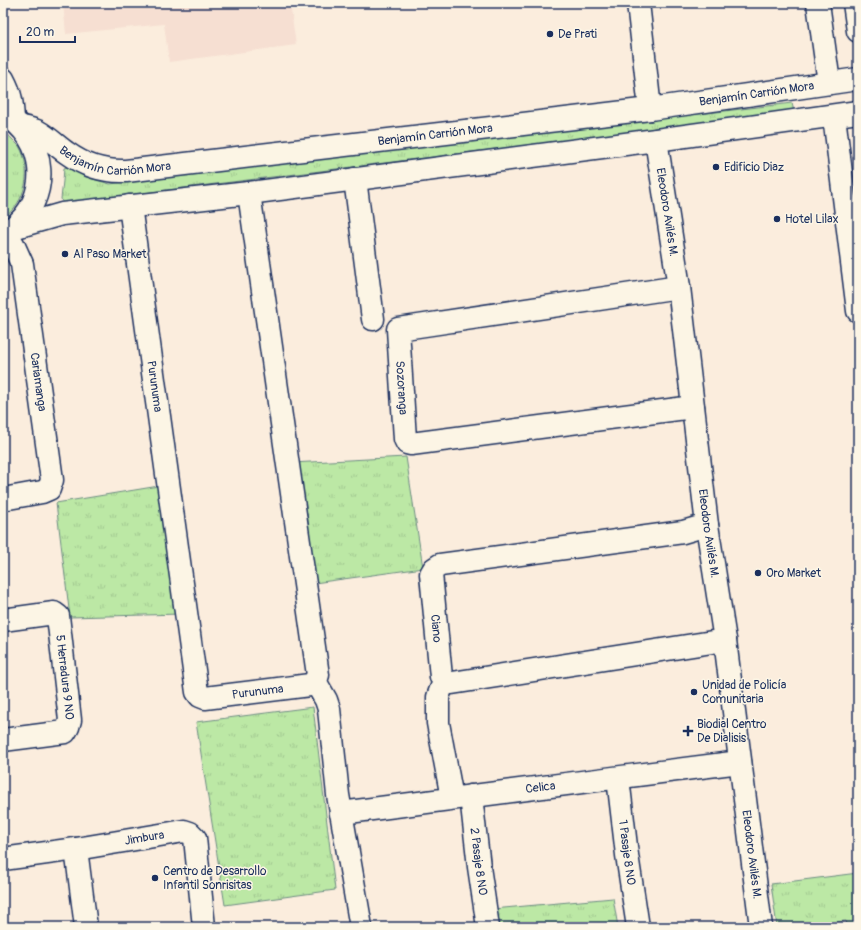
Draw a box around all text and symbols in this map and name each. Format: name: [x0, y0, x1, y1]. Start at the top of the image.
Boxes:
scale bar: [20, 18, 75, 44]
text: 20 m: [26, 25, 55, 40]
place label: De Prati: [558, 27, 597, 42]
marker: De Prati: [545, 29, 555, 39]
street label: Benjamín Carrión Mora: [698, 78, 815, 109]
street label: Benjamín Carrión Mora: [377, 120, 494, 149]
street label: Benjamín Carrión Mora: [56, 142, 172, 179]
place label: Edificio Diaz: [724, 160, 784, 175]
marker: Edificio Diaz: [711, 162, 721, 172]
street label: Eleodoro Avilés M.: [653, 167, 682, 257]
place label: Hotel Lilax: [785, 212, 839, 227]
marker: Hotel Lilax: [772, 214, 782, 224]
place label: Al Paso Market: [73, 247, 147, 262]
marker: Al Paso Market: [60, 249, 70, 259]
street label: Cariamanga: [26, 352, 50, 413]
street label: Purunuma: [144, 360, 166, 413]
street label: Sozoranga: [393, 360, 411, 416]
street label: Eleodoro Avilés M.: [695, 488, 723, 579]
place label: Oro Market: [766, 566, 821, 581]
marker: Oro Market: [753, 568, 763, 578]
street label: Ciano: [427, 614, 445, 644]
street label: 5 Herradura 9 NO: [53, 634, 77, 721]
place label: Unidad de Policía Comunitaria: [702, 678, 787, 707]
street label: Purunuma: [231, 681, 285, 702]
marker: Unidad de Policía Comunitaria: [689, 687, 699, 697]
place label: Biodial Centro De Dialisis: [697, 717, 767, 746]
marker: Biodial Centro De Dialisis: [682, 725, 694, 737]
street label: Celica: [524, 778, 557, 796]
street label: Eleodoro Avilés M.: [739, 809, 765, 900]
street label: 1 Pasaje 8 NO: [615, 819, 639, 887]
street label: Jimbura: [123, 827, 166, 848]
street label: 2 Pasaje 8 NO: [467, 827, 491, 897]
place label: Centro de Desarrollo Infantil Sonrisitas: [163, 864, 267, 893]
marker: Centro de Desarrollo Infantil Sonrisitas: [150, 873, 160, 883]

